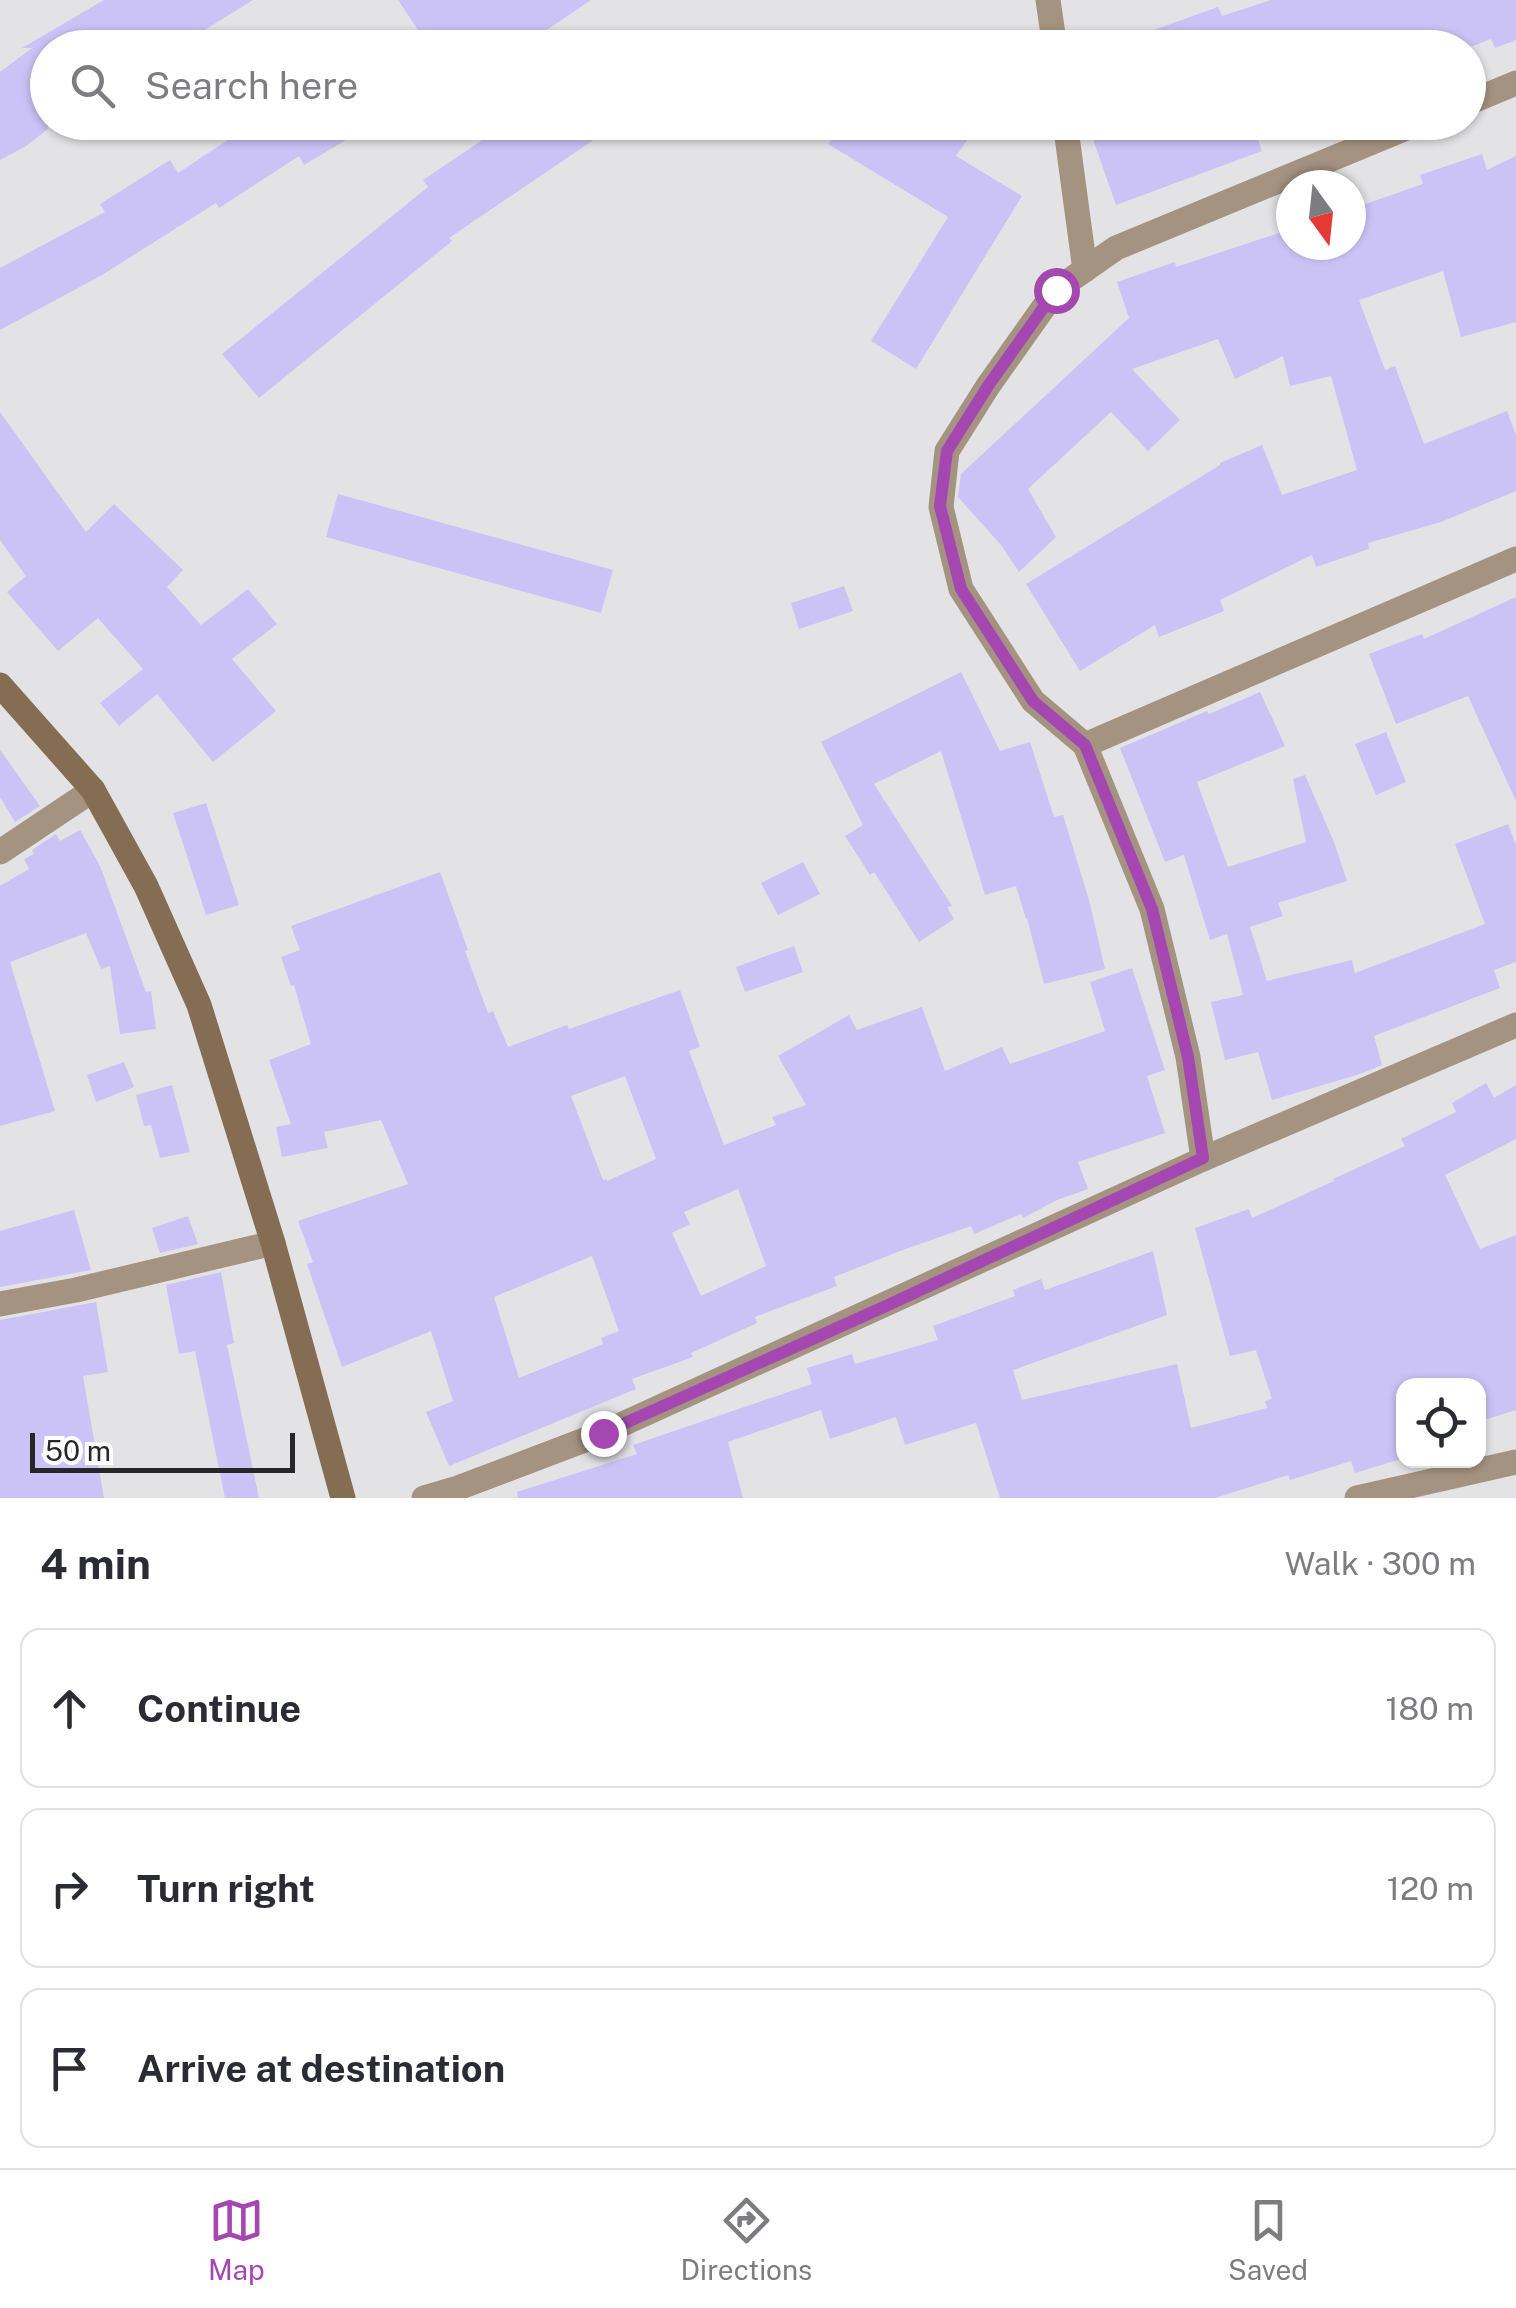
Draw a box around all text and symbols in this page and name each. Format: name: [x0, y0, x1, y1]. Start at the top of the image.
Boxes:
search box: [30, 30, 1486, 140]
icon: search: [65, 58, 120, 113]
text: Search here: [145, 63, 358, 108]
north arrow: [1276, 170, 1366, 260]
route start: [1034, 268, 1080, 314]
map controls: [1396, 1378, 1486, 1468]
button: locate: [1396, 1378, 1486, 1468]
route end: [581, 1411, 627, 1457]
scale bar: [30, 1428, 295, 1472]
text: 50 m: [45, 1434, 111, 1467]
text: 4 min: [40, 1539, 151, 1588]
text: Walk · 300 m: [1285, 1545, 1476, 1582]
icon: ahead: [42, 1681, 97, 1736]
text: Continue: [137, 1686, 301, 1731]
text: 180 m: [1385, 1690, 1474, 1727]
icon: right: [42, 1861, 97, 1916]
text: Turn right: [137, 1866, 315, 1911]
text: 120 m: [1387, 1870, 1474, 1907]
icon: arrive: [42, 2041, 97, 2096]
text: Arrive at destination: [137, 2046, 505, 2091]
tab: Map: [208, 2193, 265, 2286]
tab: Directions: [681, 2193, 812, 2286]
tab: Saved: [1228, 2193, 1308, 2286]

